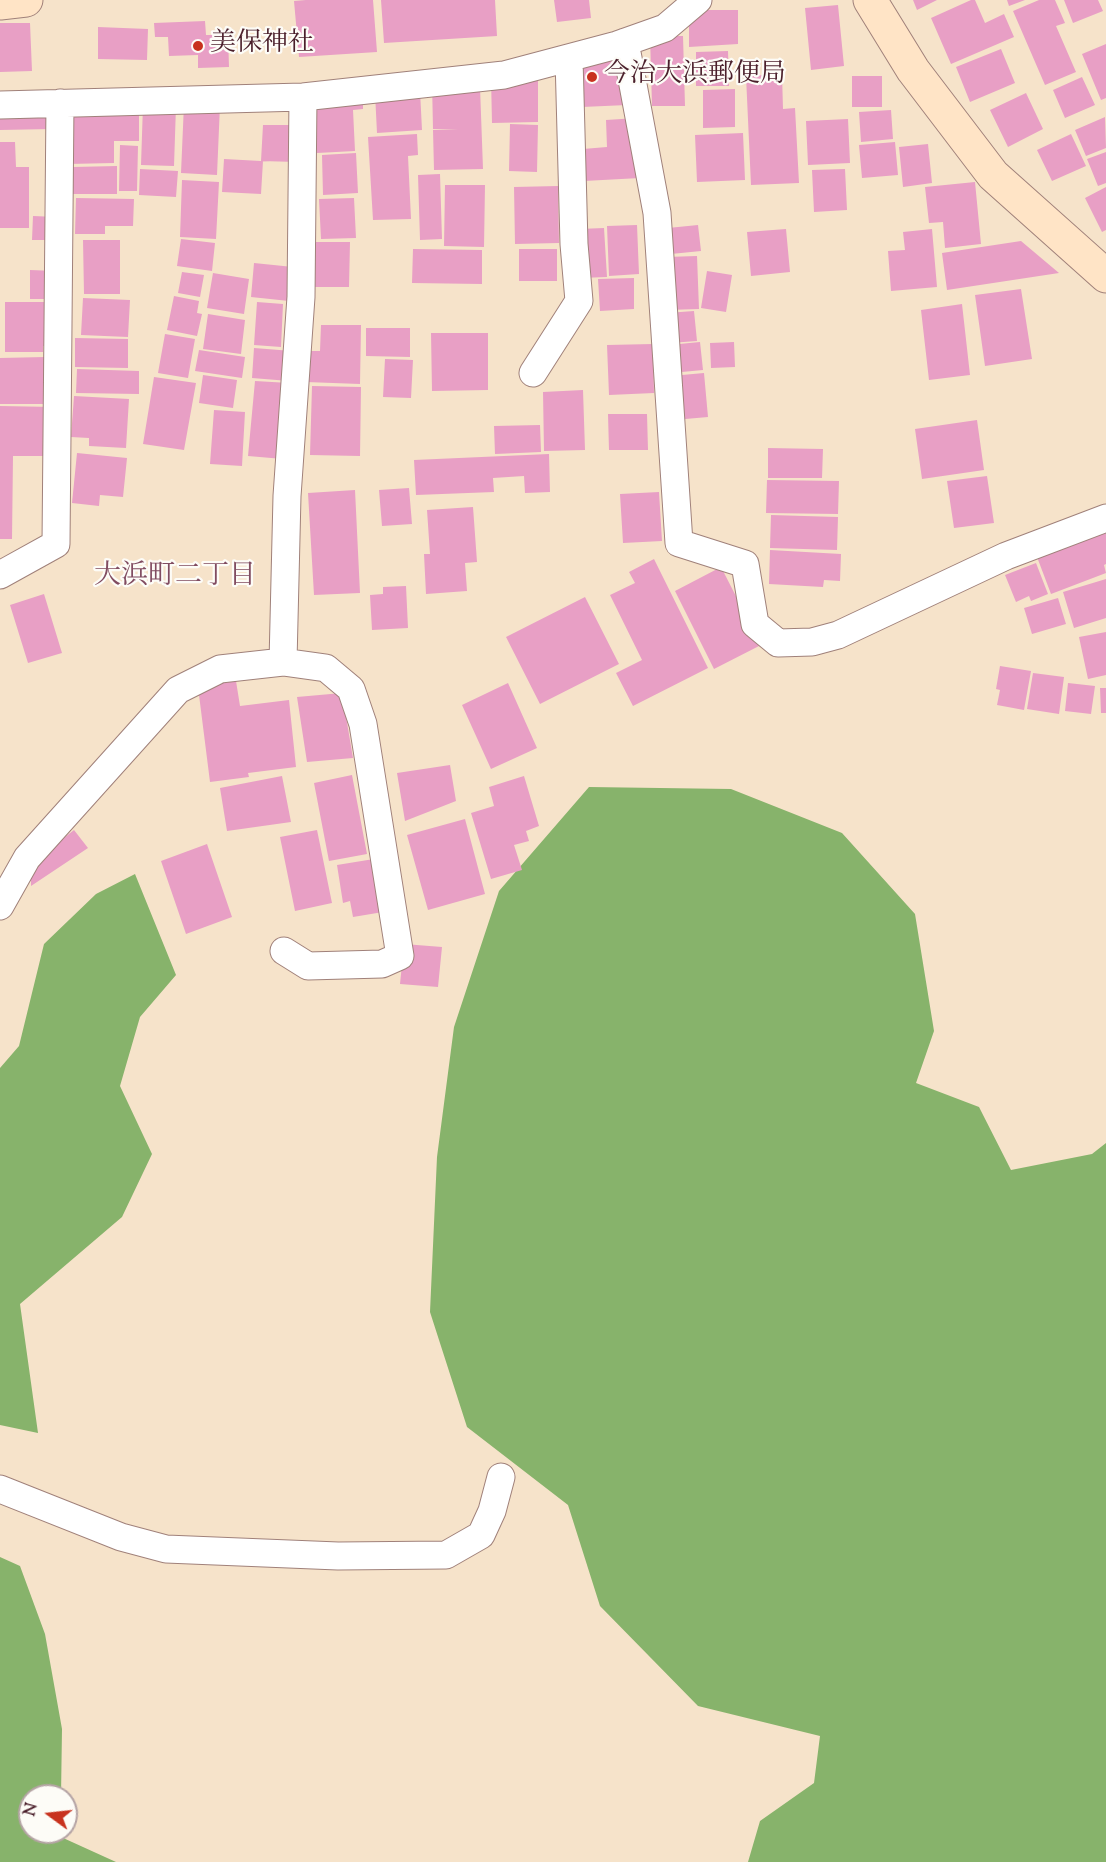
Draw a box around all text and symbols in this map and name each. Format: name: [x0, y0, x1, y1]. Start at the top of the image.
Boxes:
place label: 美保神社: [210, 30, 314, 62]
marker: 美保神社: [191, 39, 205, 53]
place label: 今治大浜郵便局: [604, 61, 786, 93]
marker: 今治大浜郵便局: [585, 70, 599, 84]
district label: 大浜町二丁目: [94, 562, 256, 594]
north arrow: [18, 1784, 78, 1844]
text: N: [19, 1801, 45, 1819]

